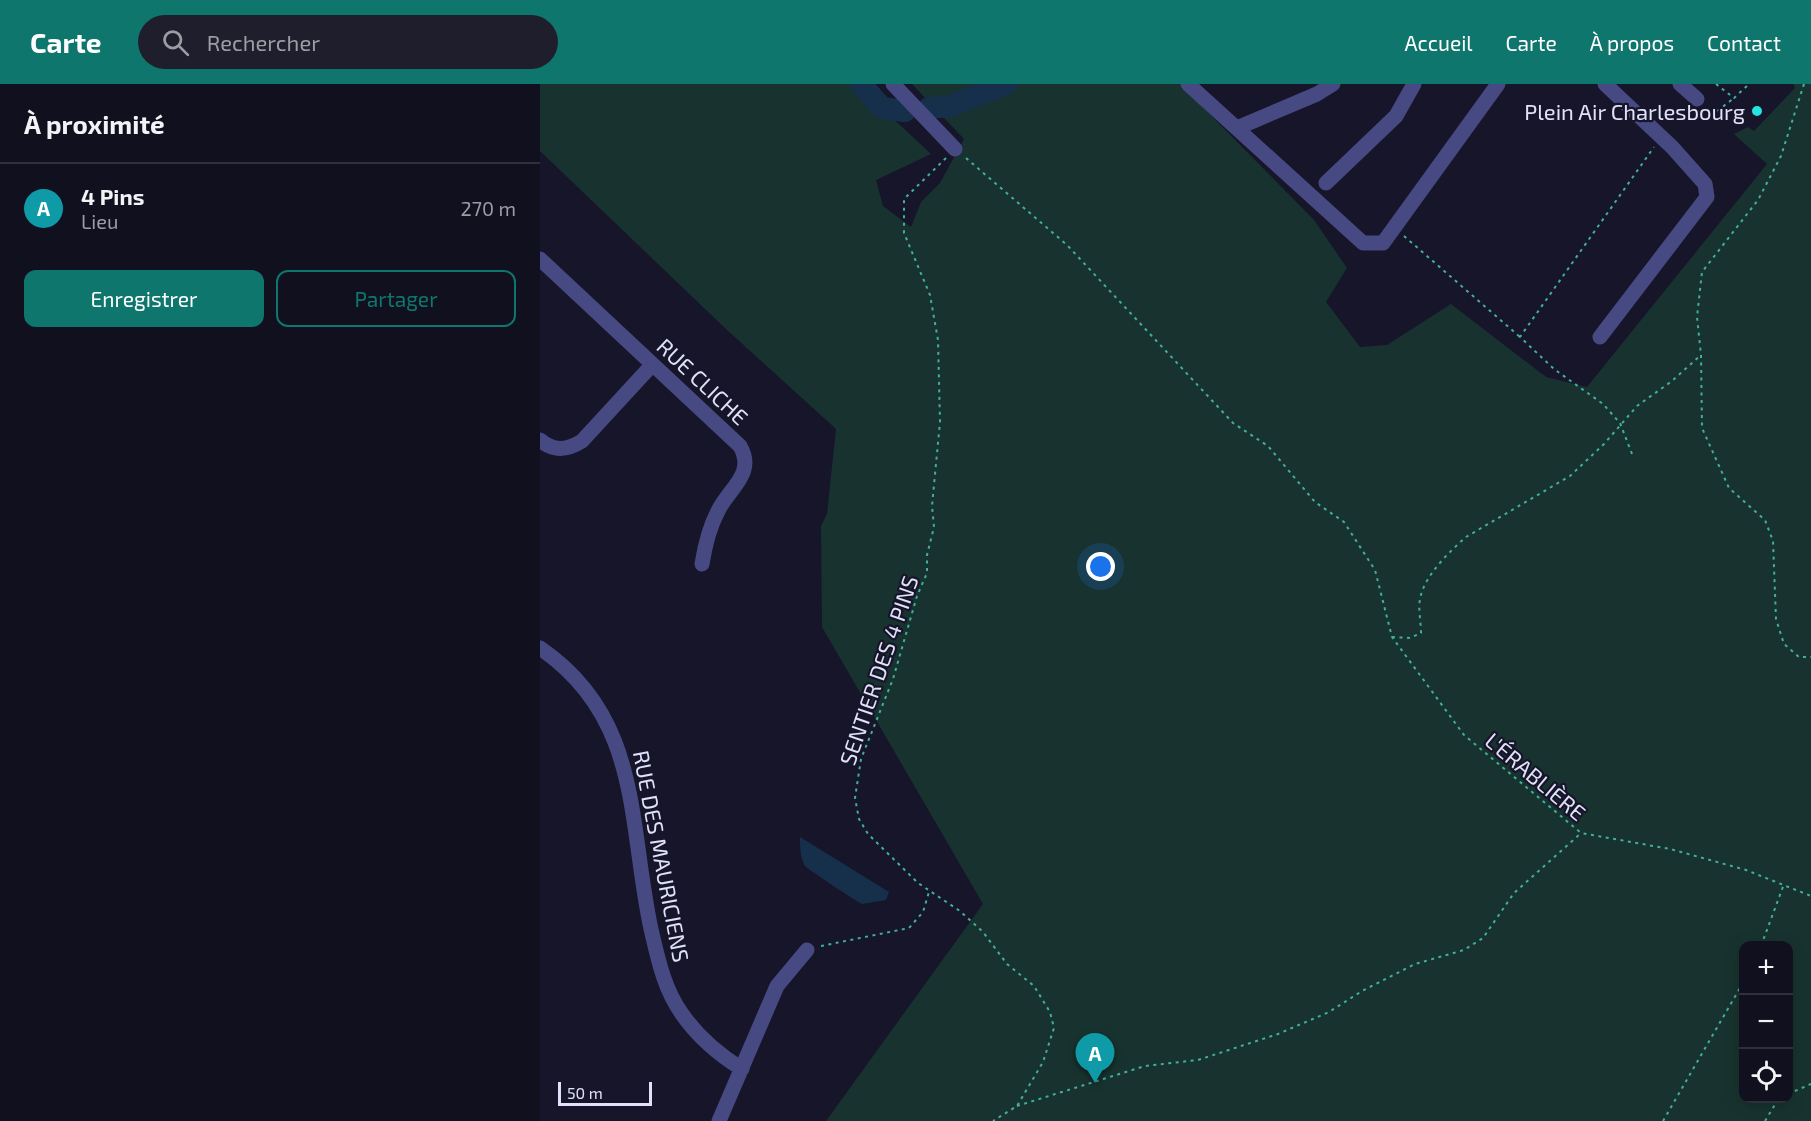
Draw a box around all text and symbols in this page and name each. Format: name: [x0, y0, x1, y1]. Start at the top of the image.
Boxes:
search box: [138, 15, 558, 69]
text: Carte: [30, 25, 102, 59]
icon: search: [159, 26, 192, 59]
text: Rechercher: [207, 29, 320, 55]
text: Accueil: [1404, 30, 1473, 55]
text: Carte: [1506, 30, 1557, 55]
text: À propos: [1590, 30, 1674, 55]
text: Contact: [1707, 30, 1781, 55]
place label: Plein Air Charlesbourg: [1524, 98, 1745, 124]
marker: Plein Air Charlesbourg: [1750, 104, 1764, 118]
text: À proximité: [24, 108, 165, 139]
text: 4 Pins: [81, 183, 144, 209]
text: A: [37, 196, 50, 220]
text: 270 m: [460, 196, 516, 220]
text: Lieu: [81, 209, 118, 233]
button: Enregistrer: [24, 270, 264, 327]
button: Partager: [276, 270, 516, 327]
street label: RUE CLICHE: [652, 332, 754, 430]
your location: [1086, 552, 1115, 581]
street label: SENTIER DES 4 PINS: [833, 572, 923, 768]
street label: L'ÉRABLIÈRE: [1481, 727, 1591, 825]
street label: RUE DES MAURICIENS: [629, 748, 695, 964]
map controls: [1739, 941, 1793, 1103]
button: +: [1739, 941, 1793, 995]
button: −: [1739, 995, 1793, 1049]
pin: A: [1076, 1034, 1114, 1083]
button: locate: [1739, 1049, 1793, 1103]
scale bar: [558, 1079, 652, 1106]
text: 50 m: [567, 1083, 603, 1102]

